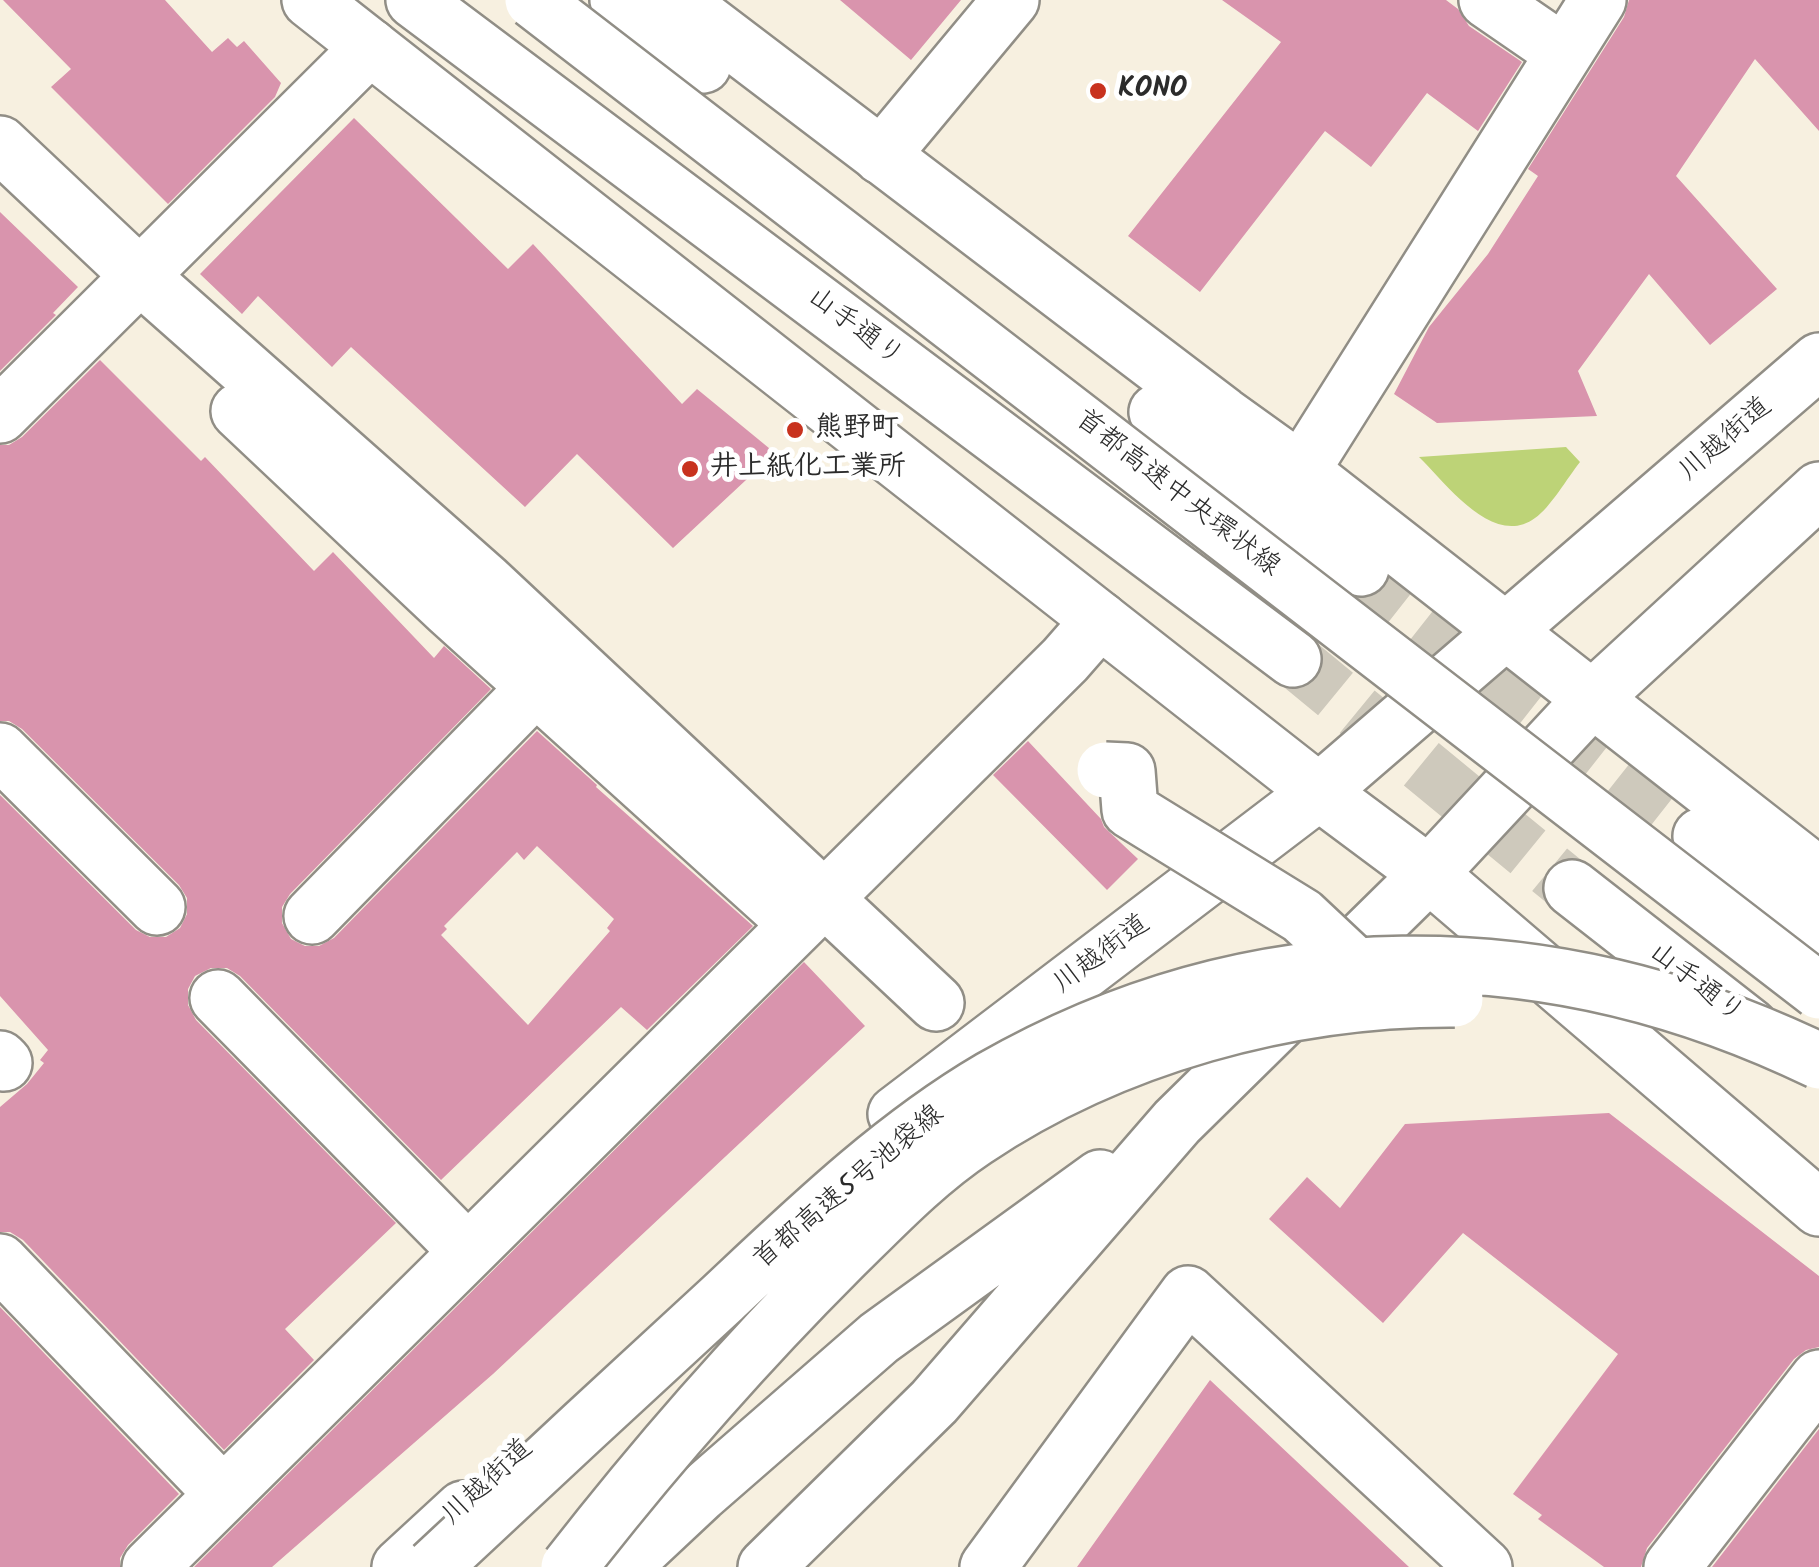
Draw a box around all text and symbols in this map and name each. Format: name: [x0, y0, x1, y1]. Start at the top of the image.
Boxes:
place label: KONO: [1118, 74, 1187, 108]
marker: KONO: [1087, 80, 1109, 102]
street label: 山手通り: [799, 282, 909, 376]
street label: 川越街道: [1674, 392, 1780, 490]
street label: 首都高速中央環状線: [1066, 404, 1286, 586]
place label: 熊野町: [815, 413, 899, 447]
marker: 熊野町: [784, 419, 806, 441]
place label: 井上紙化工業所: [710, 452, 906, 486]
marker: 井上紙化工業所: [679, 458, 701, 480]
street label: 川越街道: [1048, 909, 1158, 1003]
street label: 山手通り: [1641, 937, 1749, 1033]
street label: 首都高速5号池袋線: [748, 1099, 952, 1279]
street label: 川越街道: [437, 1434, 541, 1534]

